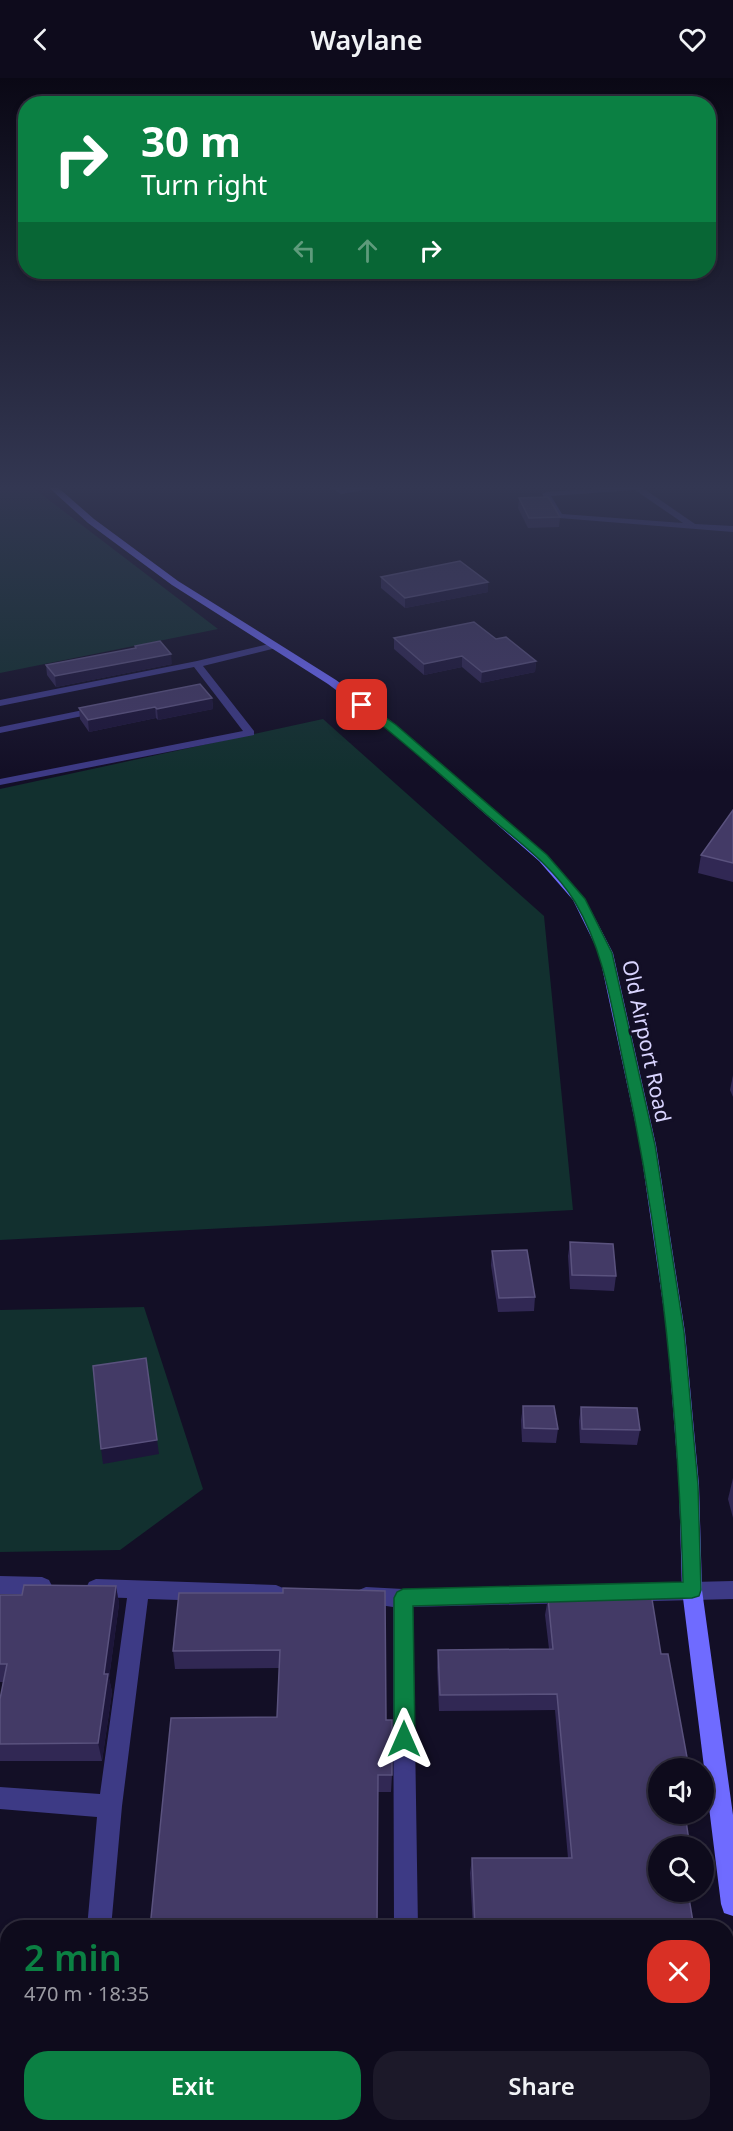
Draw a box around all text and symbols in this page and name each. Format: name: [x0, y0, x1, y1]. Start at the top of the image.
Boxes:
text: Waylane: [310, 21, 423, 58]
icon: back: [24, 23, 57, 56]
icon: heart: [676, 23, 709, 56]
text: 30 m: [141, 112, 241, 169]
icon: right: [42, 120, 120, 198]
text: Turn right: [141, 166, 267, 203]
icon: left: [288, 234, 321, 267]
icon: ahead: [351, 234, 384, 267]
icon: right: [414, 234, 447, 267]
pin: [336, 679, 387, 730]
icon: arrive: [345, 688, 378, 721]
street label: Old Airport Road: [616, 957, 678, 1125]
position arrow: [372, 1707, 436, 1771]
map controls: [648, 1758, 714, 1902]
button: sound: [648, 1758, 714, 1824]
button: search: [648, 1836, 714, 1902]
text: 2 min: [24, 1933, 122, 1982]
button: close: [647, 1940, 710, 2003]
text: 470 m · 18:35: [24, 1980, 149, 2007]
button: Exit: [24, 2051, 361, 2120]
button: Share: [373, 2051, 710, 2120]

